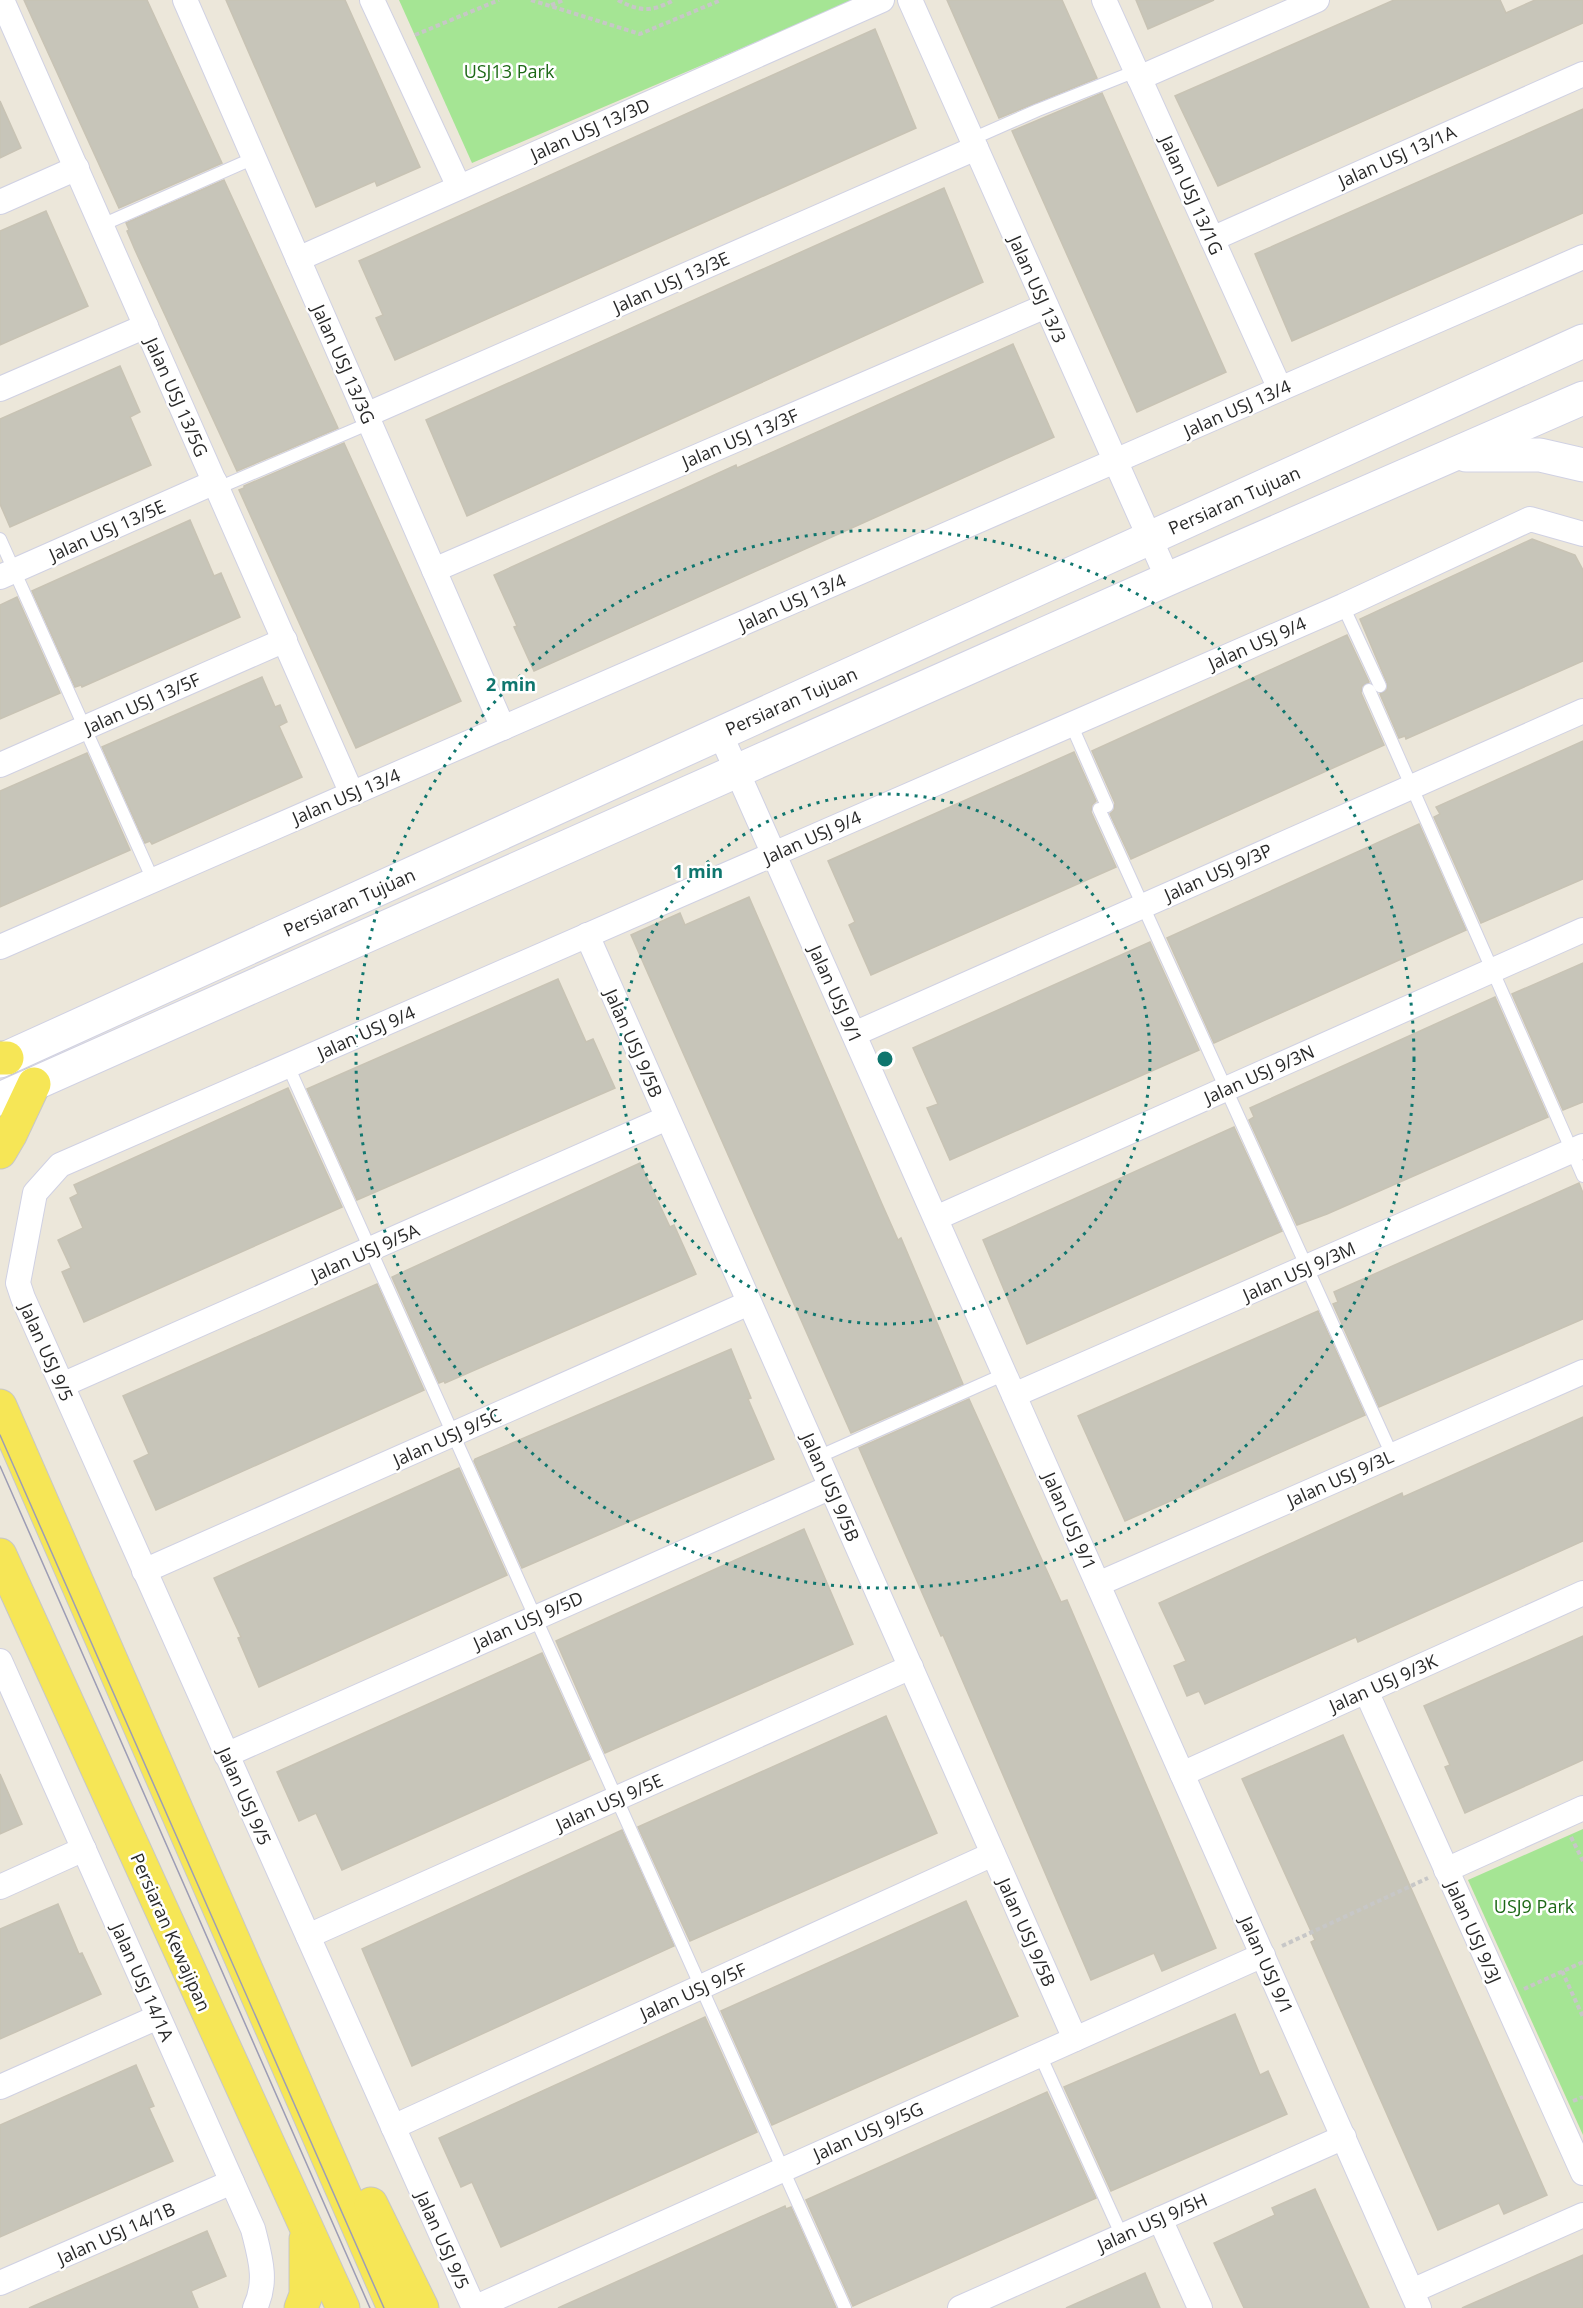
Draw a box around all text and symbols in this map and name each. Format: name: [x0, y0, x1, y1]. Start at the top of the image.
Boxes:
park label: USJ13 Park: [464, 59, 555, 83]
street label: Jalan USJ 13/3D: [525, 92, 653, 167]
street label: Jalan USJ 13/1A: [1333, 119, 1460, 193]
street label: Jalan USJ 13/1G: [1154, 130, 1229, 258]
street label: Jalan USJ 13/3: [1003, 230, 1072, 346]
street label: Jalan USJ 13/3E: [607, 246, 733, 319]
street label: Jalan USJ 13/3G: [306, 299, 381, 427]
street label: Jalan USJ 13/5G: [139, 332, 214, 460]
street label: Jalan USJ 13/4: [1178, 374, 1294, 443]
street label: Jalan USJ 13/3F: [676, 403, 802, 474]
street label: Persiaran Tujuan: [1164, 460, 1304, 540]
street label: Jalan USJ 13/5E: [43, 494, 169, 567]
street label: Jalan USJ 13/4: [733, 568, 849, 637]
street label: Jalan USJ 9/4: [1202, 611, 1310, 676]
street label: Persiaran Tujuan: [721, 661, 861, 741]
street label: Jalan USJ 13/5F: [78, 667, 204, 740]
text: 2 min: [486, 672, 536, 696]
street label: Jalan USJ 13/4: [287, 762, 404, 830]
street label: Jalan USJ 9/4: [757, 805, 865, 870]
street label: Jalan USJ 9/3P: [1158, 838, 1276, 907]
text: 1 min: [673, 859, 723, 883]
street label: Persiaran Tujuan: [279, 862, 419, 942]
street label: Jalan USJ 9/1: [803, 939, 868, 1047]
street label: Jalan USJ 9/5B: [599, 983, 669, 1101]
street label: Jalan USJ 9/4: [311, 1000, 419, 1065]
street label: Jalan USJ 9/3N: [1198, 1039, 1318, 1110]
centre of rings: [875, 1049, 895, 1069]
street label: Jalan USJ 9/5A: [305, 1217, 424, 1287]
street label: Jalan USJ 9/3M: [1237, 1235, 1359, 1307]
street label: Jalan USJ 9/5: [14, 1297, 79, 1405]
street label: Jalan USJ 9/5C: [387, 1402, 505, 1472]
street label: Jalan USJ 9/5B: [796, 1427, 866, 1545]
street label: Jalan USJ 9/3L: [1281, 1444, 1397, 1513]
street label: Jalan USJ 9/1: [1037, 1466, 1102, 1574]
street label: Jalan USJ 9/5D: [467, 1585, 587, 1656]
street label: Jalan USJ 9/3K: [1323, 1648, 1442, 1718]
street label: Jalan USJ 9/5: [212, 1741, 277, 1849]
street label: Jalan USJ 9/5E: [550, 1768, 666, 1837]
street label: Persiaran Kewajipan: [125, 1849, 217, 2015]
street label: Jalan USJ 9/5B: [992, 1872, 1062, 1990]
street label: Jalan USJ 9/3J: [1440, 1875, 1507, 1987]
park label: USJ9 Park: [1494, 1894, 1575, 1918]
street label: Jalan USJ 9/1: [1234, 1910, 1299, 2018]
street label: Jalan USJ 14/1A: [106, 1918, 180, 2045]
street label: Jalan USJ 9/5F: [634, 1957, 750, 2026]
street label: Jalan USJ 9/5G: [807, 2096, 927, 2167]
street label: Jalan USJ 9/5: [410, 2185, 475, 2293]
street label: Jalan USJ 9/5H: [1091, 2187, 1211, 2258]
street label: Jalan USJ 14/1B: [51, 2196, 179, 2271]

